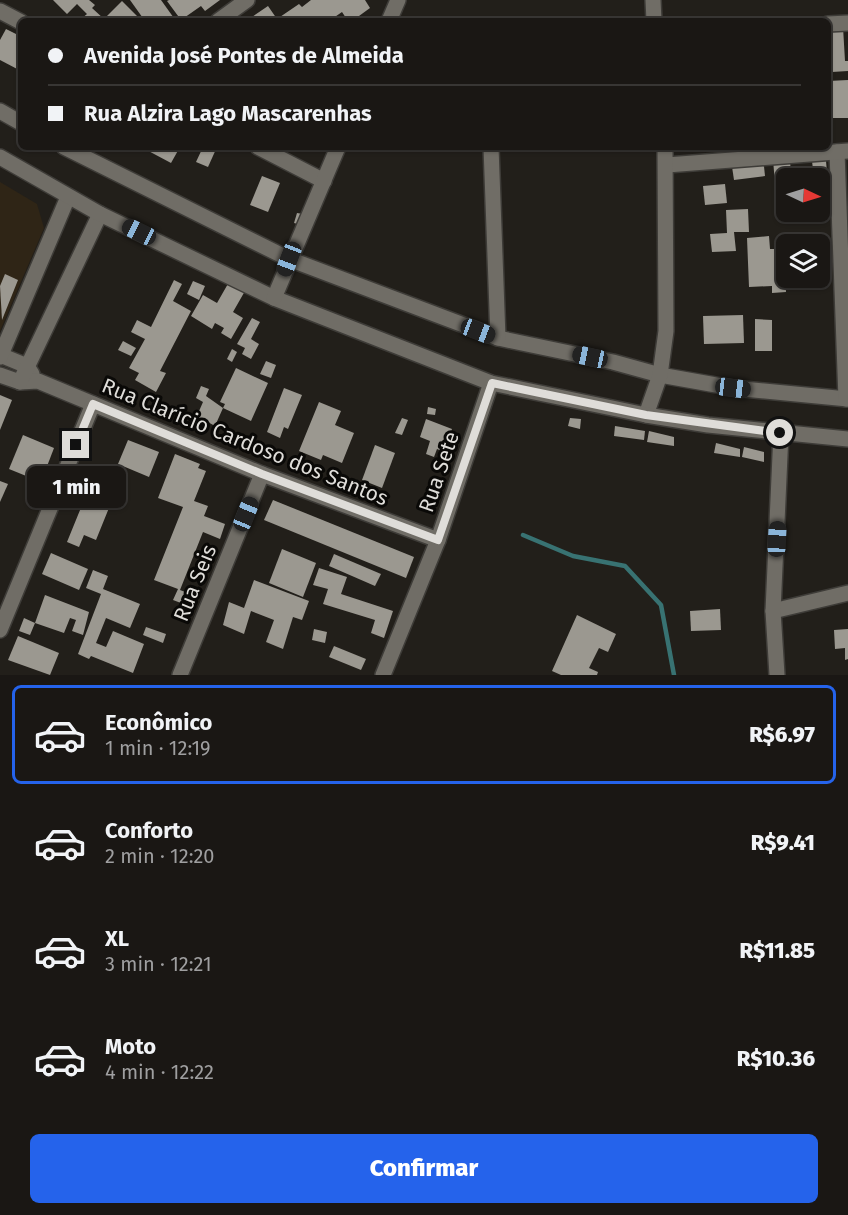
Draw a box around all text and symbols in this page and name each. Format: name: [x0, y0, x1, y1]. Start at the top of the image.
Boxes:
text: Avenida José Pontes de Almeida: [84, 42, 404, 69]
text: Rua Alzira Lago Mascarenhas: [84, 100, 372, 127]
north arrow: [776, 168, 830, 222]
map controls: [776, 168, 830, 288]
car: [119, 216, 159, 248]
button: layers: [776, 234, 830, 288]
car: [274, 239, 304, 279]
car: [458, 316, 498, 346]
car: [571, 344, 609, 370]
street label: Rua Clarício Cardoso dos Santos: [98, 373, 392, 512]
car: [714, 377, 752, 399]
route start: [766, 419, 793, 446]
street label: Rua Sete: [413, 428, 465, 516]
route end: [62, 431, 89, 458]
callout: 1 min: [26, 466, 125, 508]
text: 1 min: [53, 475, 100, 499]
car: [231, 494, 261, 534]
car: [767, 521, 787, 557]
street label: Rua Seis: [168, 541, 222, 625]
icon: car: [33, 708, 87, 762]
text: Econômico: [105, 709, 212, 736]
text: R$6.97: [749, 721, 815, 748]
text: 1 min · 12:19: [105, 736, 211, 760]
icon: car: [33, 816, 87, 870]
text: Conforto: [105, 817, 193, 844]
text: R$9.41: [751, 829, 815, 856]
text: 2 min · 12:20: [105, 844, 215, 868]
icon: car: [33, 924, 87, 978]
text: XL: [105, 925, 129, 952]
text: R$11.85: [740, 937, 815, 964]
text: 3 min · 12:21: [105, 952, 212, 976]
icon: car: [33, 1032, 87, 1086]
text: Moto: [105, 1033, 156, 1060]
text: R$10.36: [737, 1045, 815, 1072]
text: 4 min · 12:22: [105, 1060, 214, 1084]
button: Confirmar: [30, 1134, 818, 1203]

